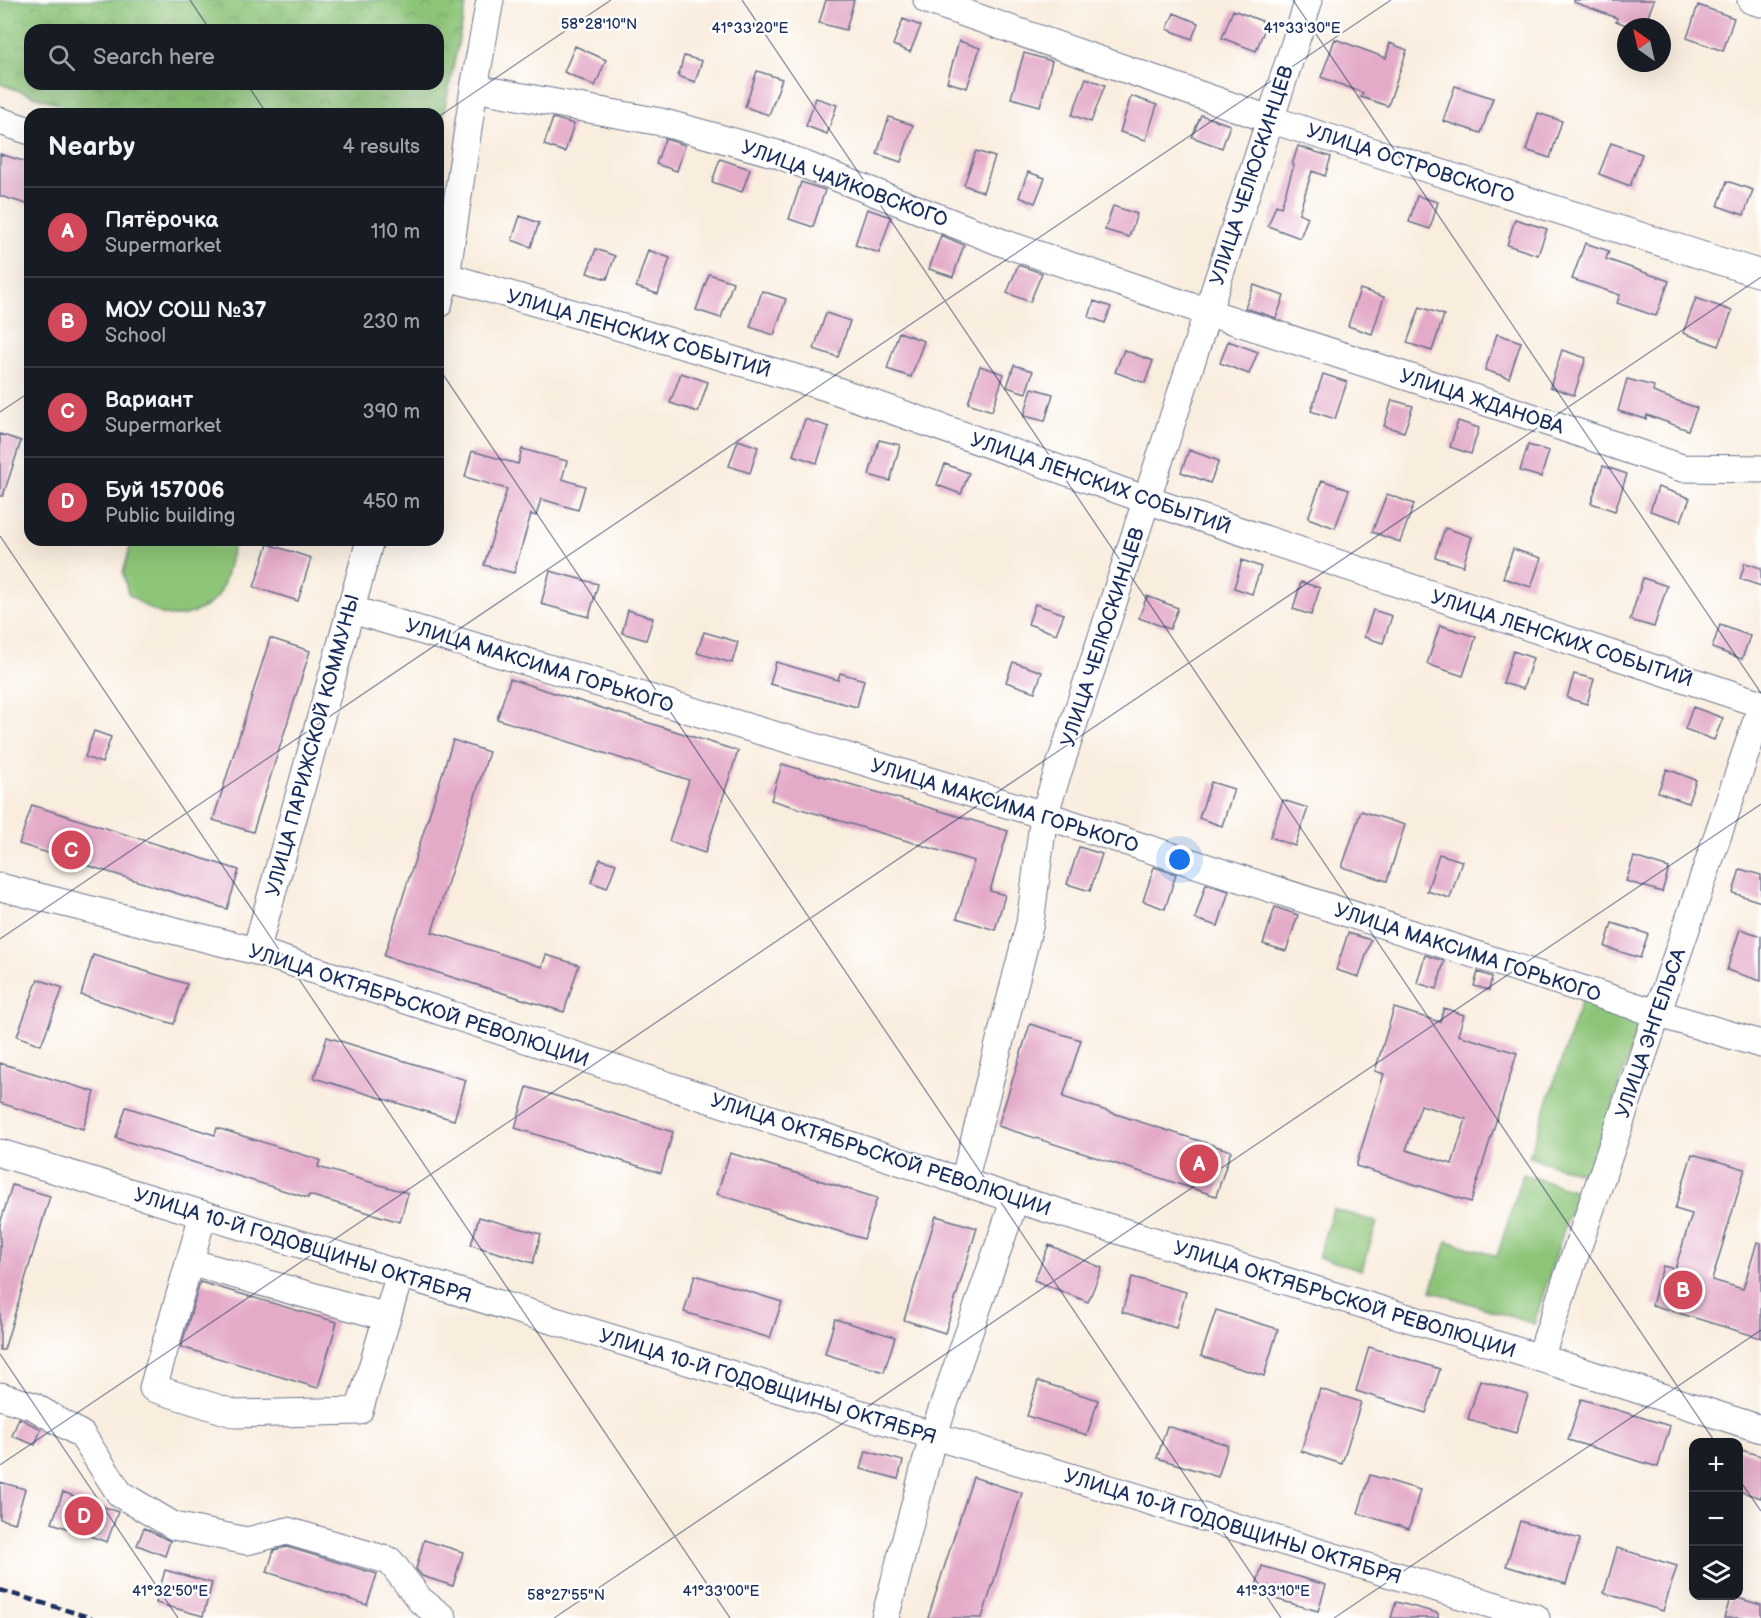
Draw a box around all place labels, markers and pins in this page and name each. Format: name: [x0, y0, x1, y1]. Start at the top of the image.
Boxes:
pin: C: [52, 828, 90, 872]
pin: A: [1180, 1142, 1218, 1186]
pin: B: [1664, 1268, 1702, 1312]
pin: D: [64, 1494, 104, 1538]

